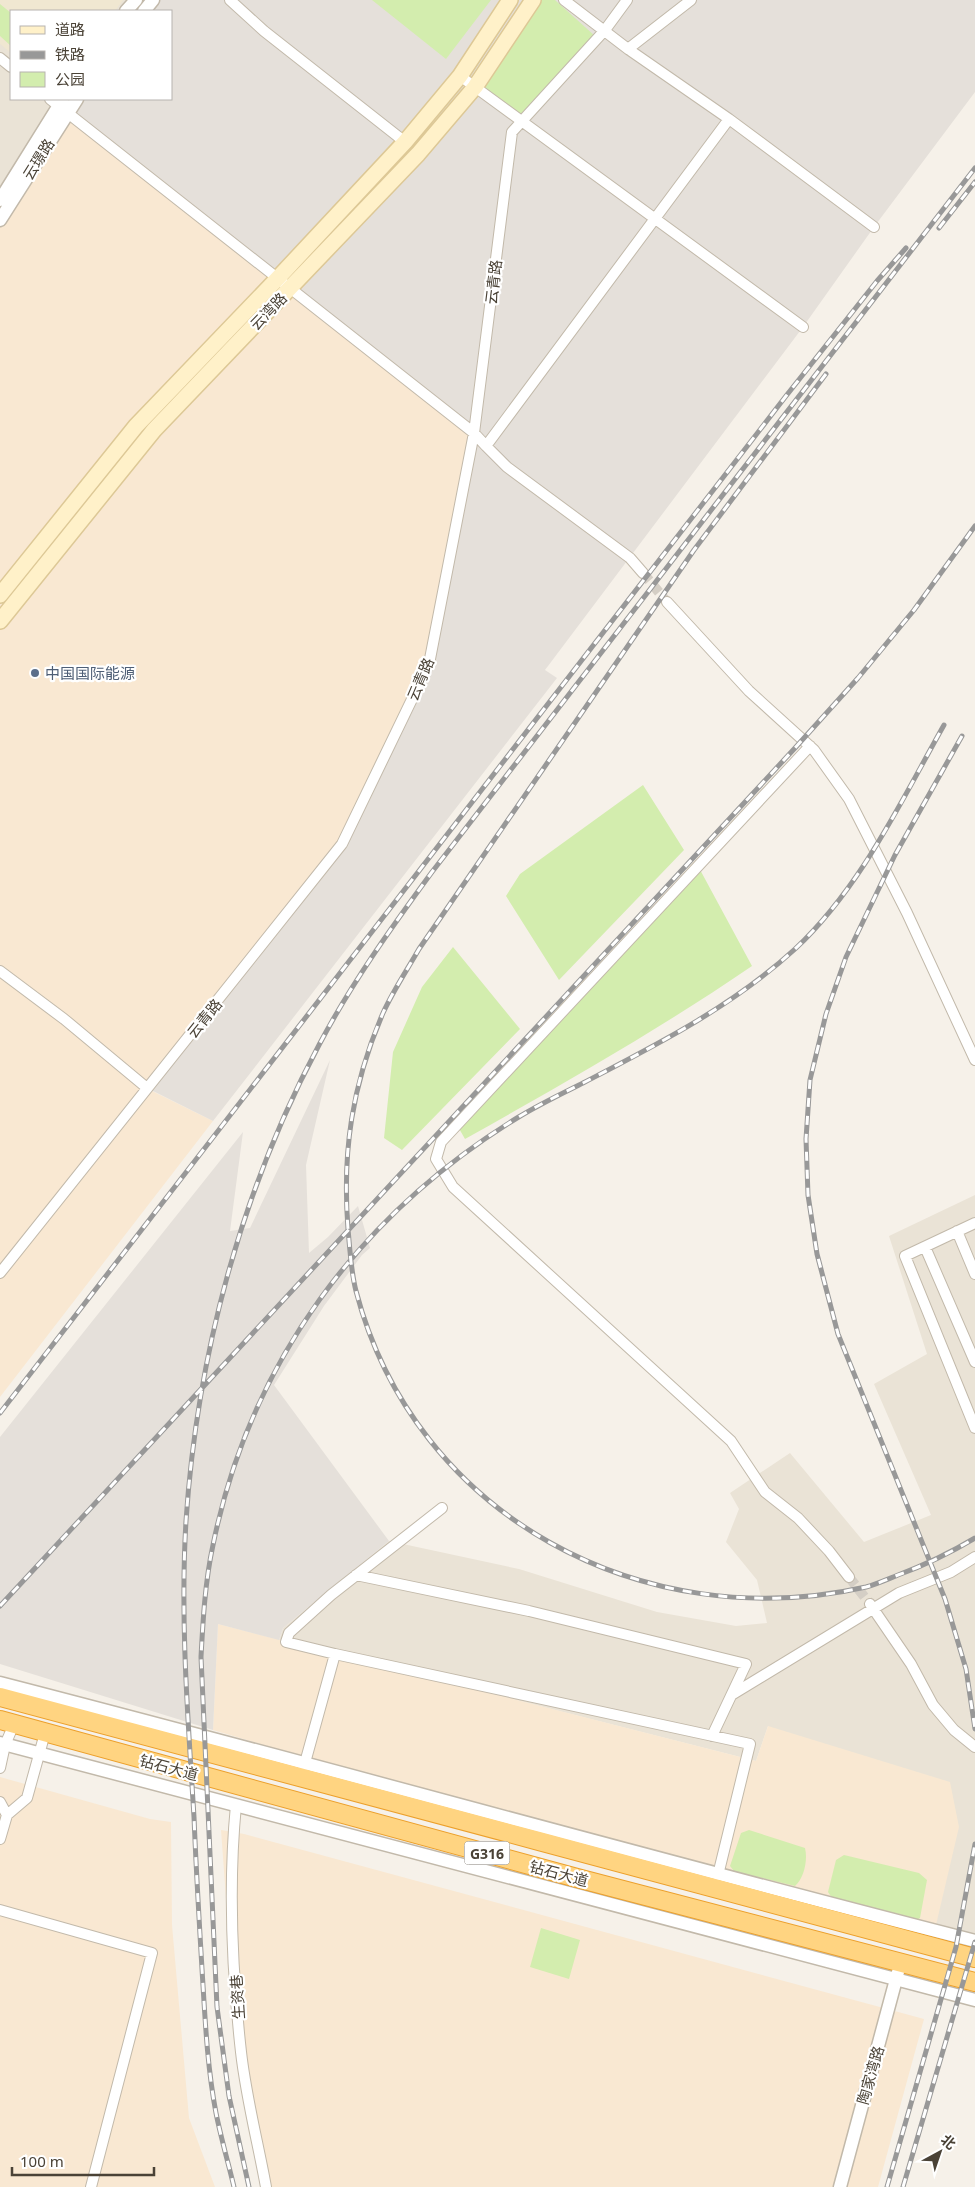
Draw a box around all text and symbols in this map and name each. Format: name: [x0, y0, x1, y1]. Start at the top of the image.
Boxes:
legend: [10, 10, 172, 100]
text: 道路: [55, 19, 85, 39]
text: 铁路: [55, 44, 85, 64]
text: 公园: [55, 69, 85, 89]
street label: 云璟路: [18, 135, 58, 183]
street label: 云青路: [480, 258, 506, 306]
street label: 云湾路: [245, 288, 291, 334]
street label: 云青路: [402, 654, 438, 704]
place label: 中国国际能源: [45, 663, 135, 683]
marker: 中国国际能源: [29, 667, 41, 679]
street label: 云青路: [182, 994, 226, 1042]
street label: 钻石大道: [137, 1750, 201, 1784]
road number: G316: [464, 1842, 510, 1865]
street label: 钻石大道: [527, 1856, 591, 1890]
street label: 生资巷: [225, 1974, 249, 2020]
street label: 陶家湾路: [852, 2043, 888, 2107]
north arrow: [915, 2127, 965, 2177]
text: 北: [937, 2130, 960, 2153]
scale bar: [12, 2144, 155, 2176]
text: 100 m: [20, 2151, 64, 2171]

